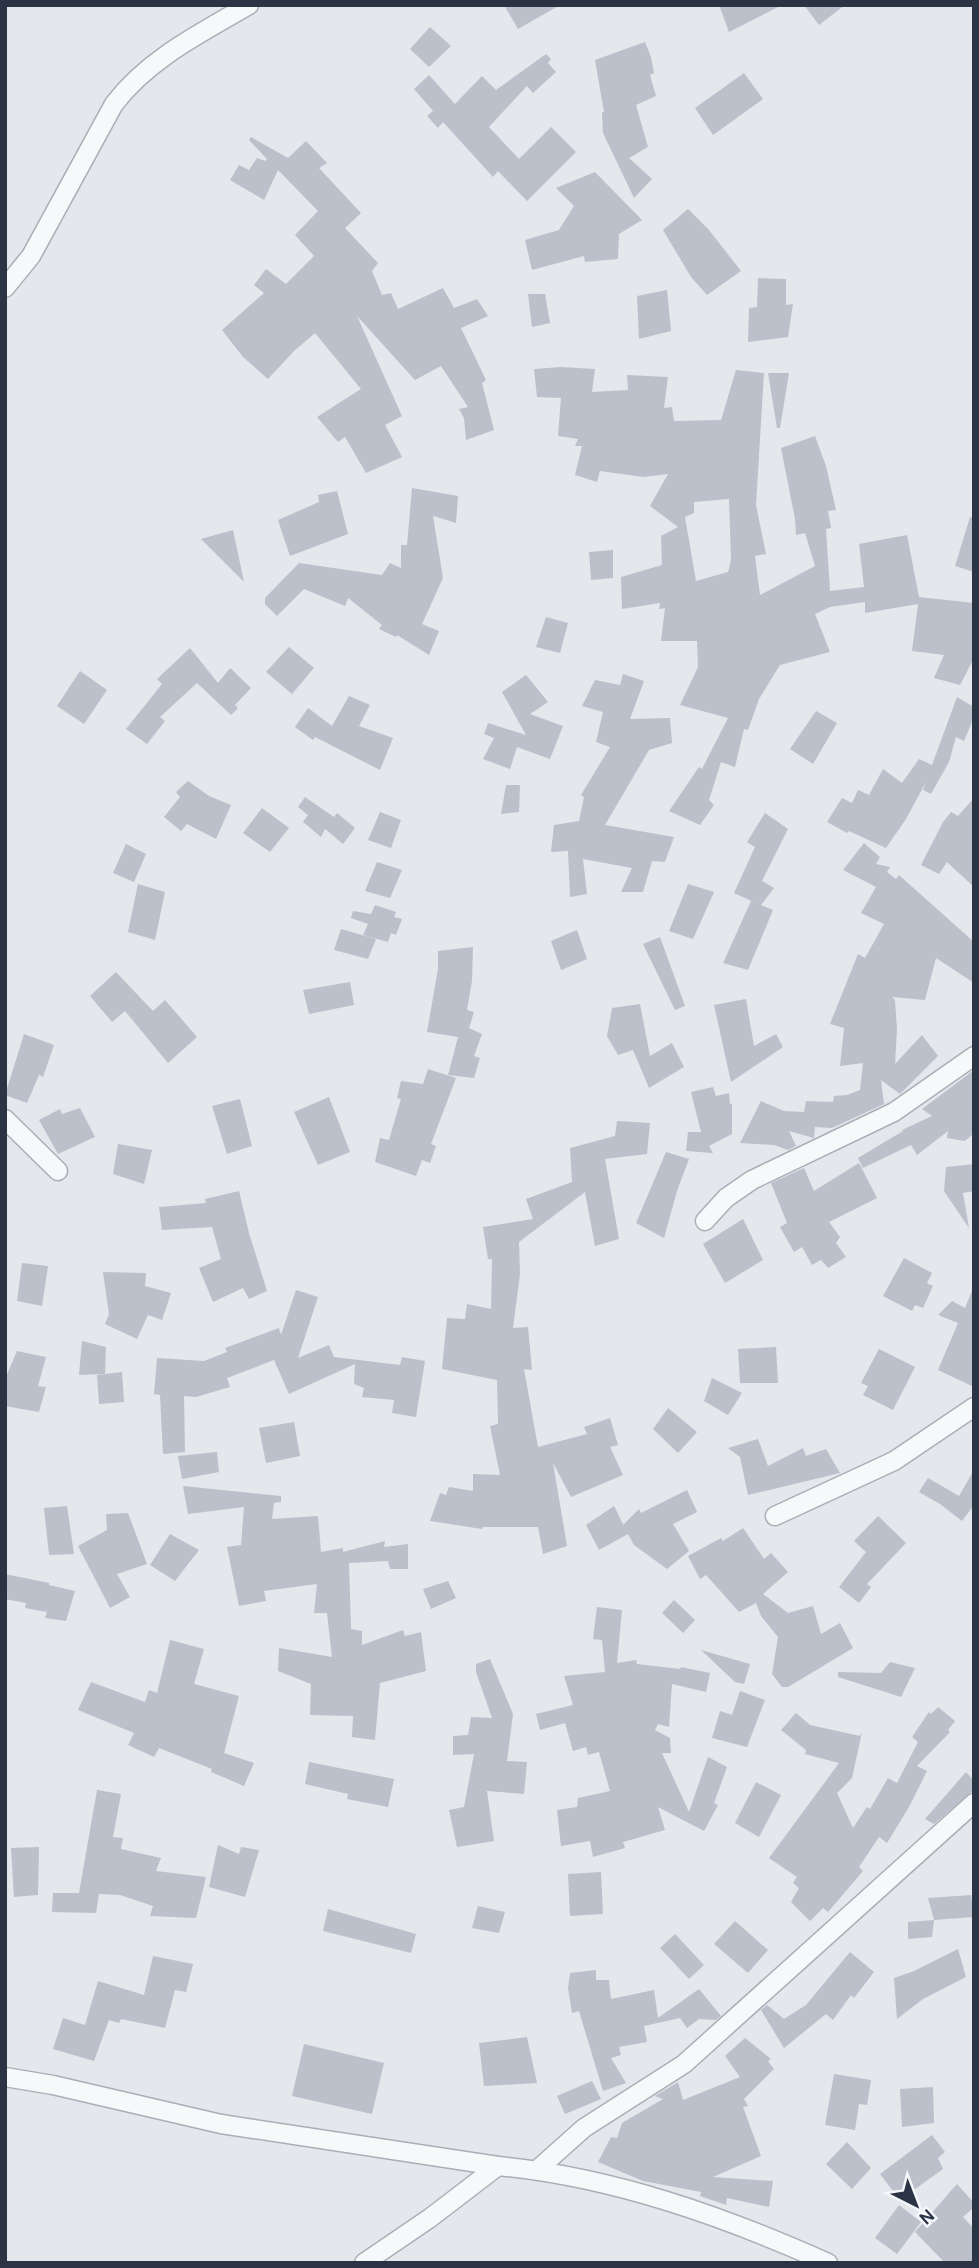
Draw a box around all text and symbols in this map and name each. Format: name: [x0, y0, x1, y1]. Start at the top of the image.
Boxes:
north arrow: [881, 2170, 951, 2240]
text: N: [914, 2204, 939, 2230]

